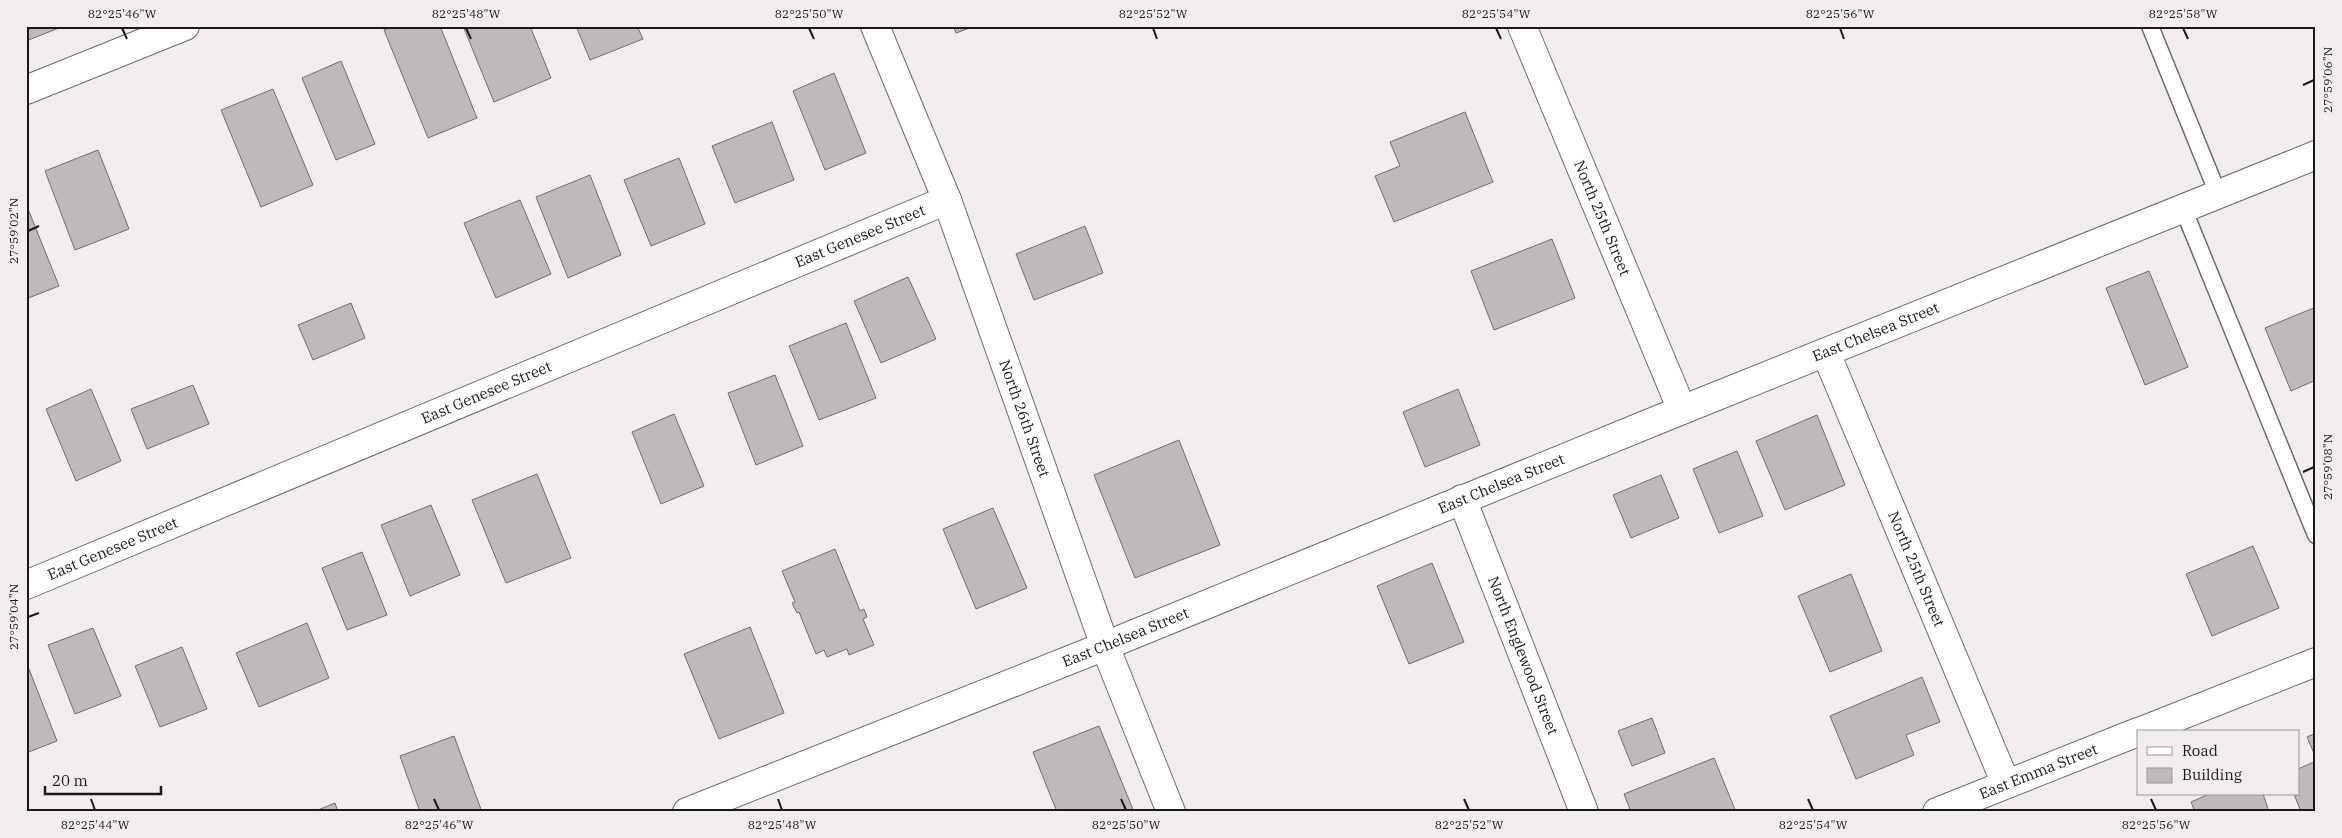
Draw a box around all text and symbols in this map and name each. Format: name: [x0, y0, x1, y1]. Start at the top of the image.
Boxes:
text: 82°25'46"W: [88, 6, 157, 21]
text: 82°25'48"W: [432, 6, 501, 21]
text: 82°25'50"W: [775, 6, 844, 21]
text: 82°25'52"W: [1119, 6, 1188, 21]
text: 82°25'54"W: [1462, 6, 1531, 21]
text: 82°25'56"W: [1806, 6, 1875, 21]
text: 82°25'58"W: [2149, 6, 2218, 21]
text: 27°59'06"N: [2320, 47, 2335, 113]
street label: North 25th Street: [1570, 157, 1635, 278]
text: 27°59'02"N: [6, 198, 21, 264]
street label: East Genesee Street: [792, 200, 928, 272]
street label: East Chelsea Street: [1809, 298, 1942, 366]
street label: East Genesee Street: [418, 356, 554, 428]
street label: North 26th Street: [995, 357, 1054, 480]
text: 27°59'08"N: [2320, 434, 2335, 500]
street label: East Chelsea Street: [1435, 449, 1567, 518]
street label: North 25th Street: [1884, 508, 1949, 629]
street label: East Genesee Street: [45, 513, 181, 584]
street label: North Englewood Street: [1484, 573, 1563, 737]
text: 27°59'04"N: [6, 584, 21, 650]
street label: East Chelsea Street: [1059, 603, 1191, 671]
legend: [2137, 730, 2300, 796]
street label: East Emma Street: [1976, 739, 2100, 803]
text: Road: [2182, 741, 2218, 760]
scale bar: [45, 763, 161, 795]
text: Building: [2182, 765, 2242, 784]
text: 20 m: [52, 771, 88, 790]
text: 82°25'44"W: [61, 817, 130, 832]
text: 82°25'46"W: [405, 817, 474, 832]
text: 82°25'48"W: [748, 817, 817, 832]
text: 82°25'50"W: [1092, 817, 1161, 832]
text: 82°25'52"W: [1435, 817, 1504, 832]
text: 82°25'54"W: [1779, 817, 1848, 832]
text: 82°25'56"W: [2122, 817, 2191, 832]

